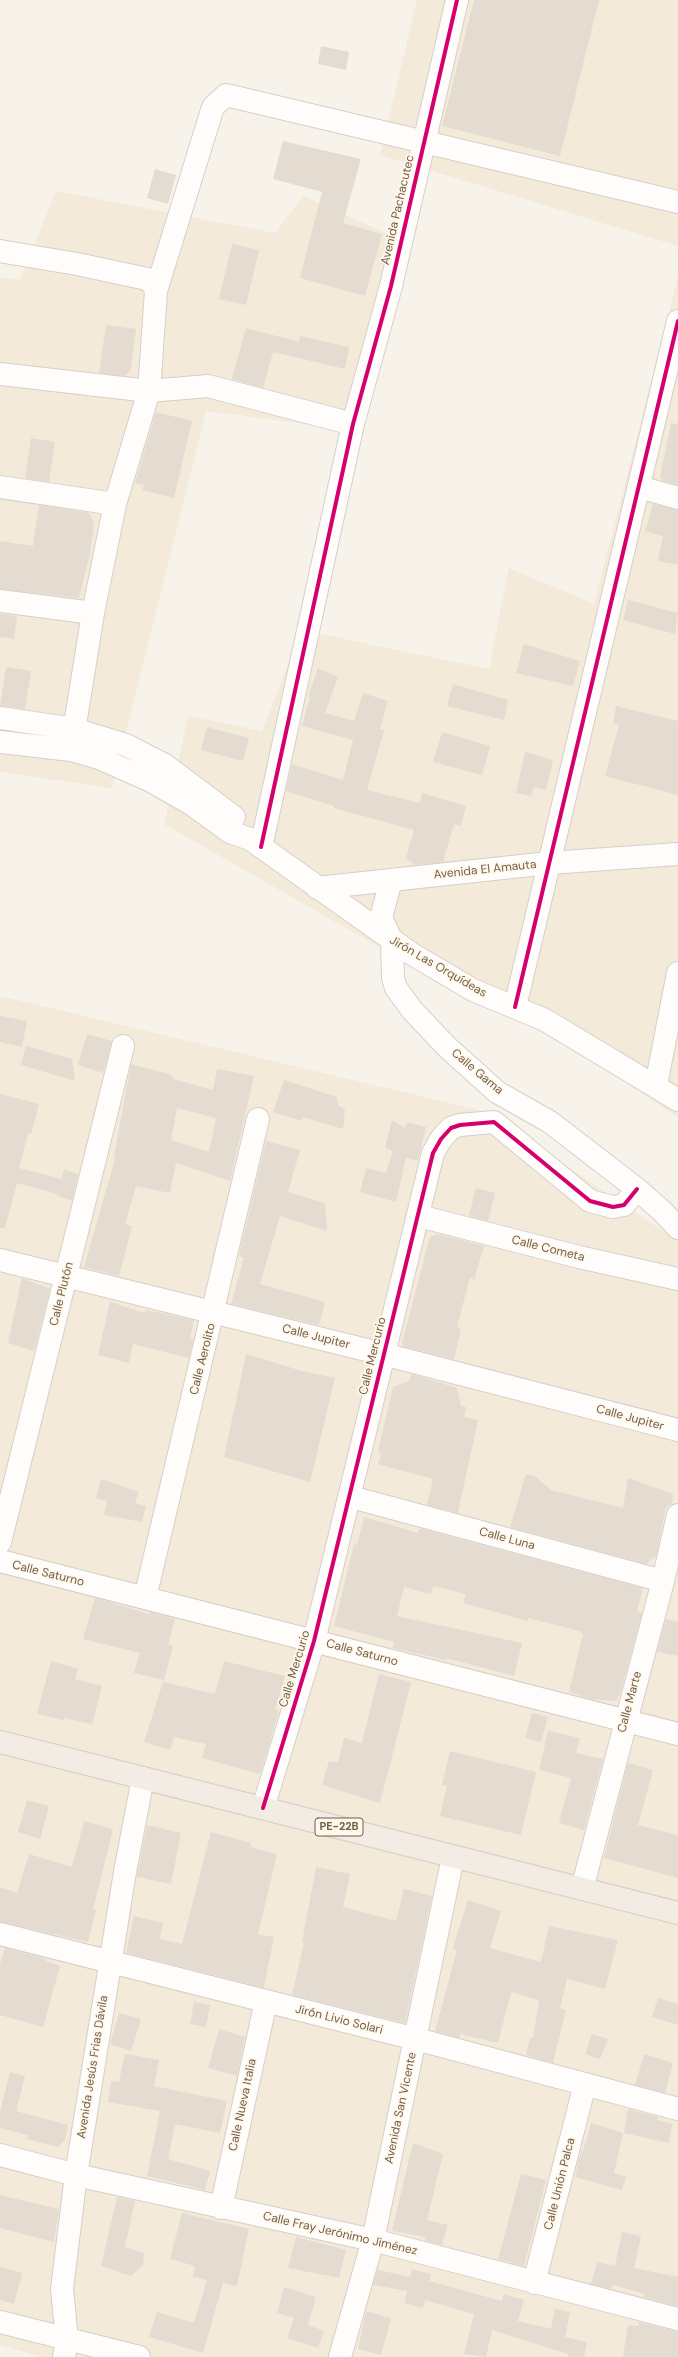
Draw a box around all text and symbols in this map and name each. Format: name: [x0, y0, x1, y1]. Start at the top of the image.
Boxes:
street label: Avenida Pachacutec: [378, 153, 418, 267]
street label: Avenida El Amauta: [433, 857, 537, 883]
street label: Jirón Las Orquídeas: [387, 933, 489, 1001]
street label: Calle Gama: [448, 1046, 506, 1098]
street label: Calle Cometa: [510, 1233, 586, 1265]
street label: Calle Plutón: [47, 1260, 77, 1328]
street label: Calle Mercurio: [356, 1316, 390, 1396]
street label: Calle Aerolito: [187, 1322, 219, 1396]
street label: Calle Jupiter: [281, 1322, 351, 1352]
street label: Calle Jupiter: [595, 1402, 665, 1434]
street label: Calle Luna: [478, 1525, 536, 1553]
street label: Calle Saturno: [10, 1558, 86, 1590]
street label: Calle Mercurio: [276, 1629, 314, 1709]
street label: Calle Saturno: [324, 1636, 400, 1670]
street label: Calle Marte: [615, 1670, 645, 1734]
road number: PE-22B: [315, 1818, 363, 1836]
street label: Avenida Jesús Frias Dávila: [75, 1994, 111, 2140]
street label: Jirón Livio Solari: [294, 2002, 384, 2038]
street label: Avenida San Vicente: [382, 2051, 420, 2165]
street label: Calle Nueva Italia: [226, 2057, 260, 2153]
street label: Calle Unión Palca: [542, 2136, 578, 2232]
street label: Calle Fray Jerónimo Jiménez: [261, 2209, 419, 2259]

